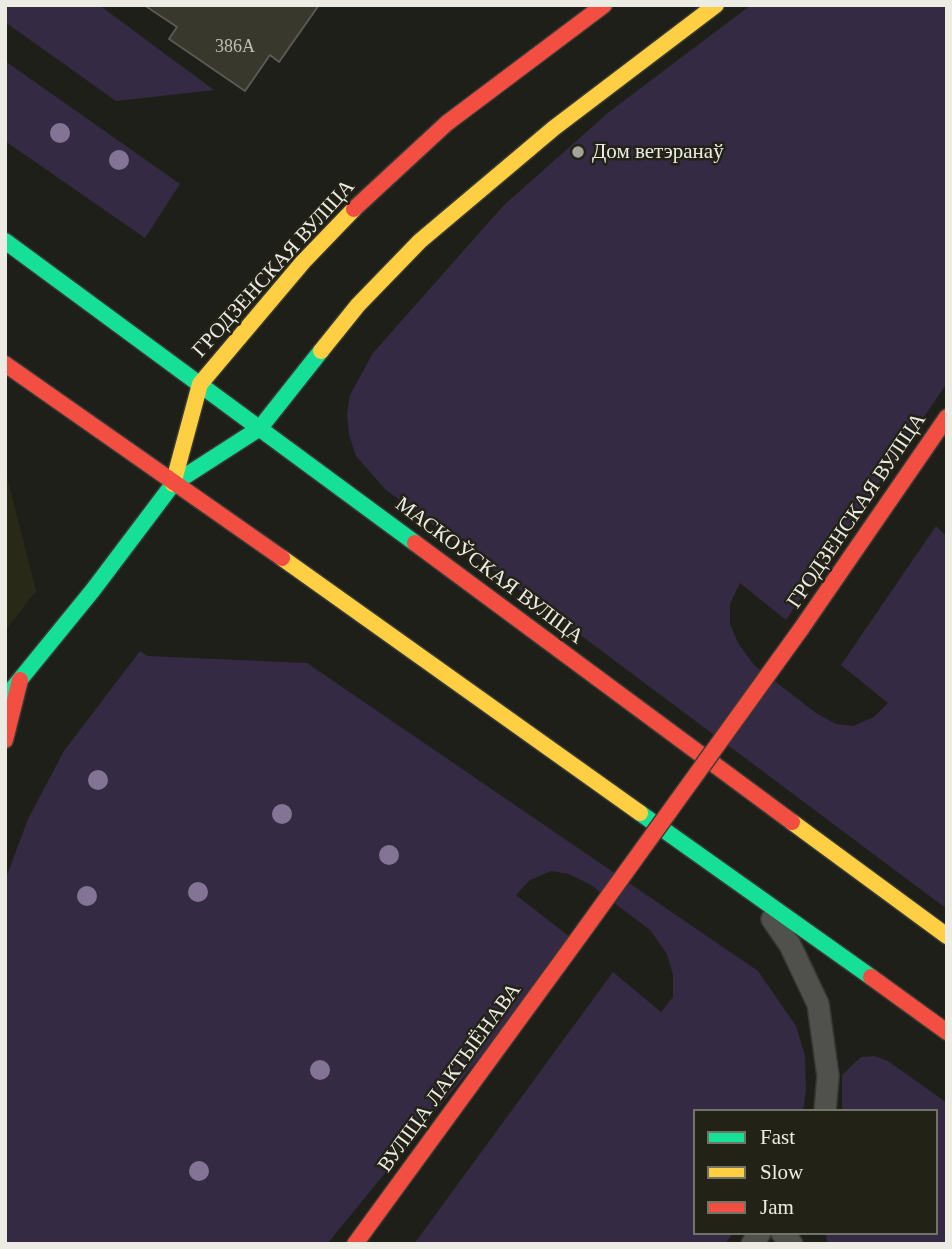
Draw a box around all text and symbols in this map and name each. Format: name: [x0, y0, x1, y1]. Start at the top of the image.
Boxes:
house number: 386А: [215, 36, 255, 58]
place label: Дом ветэранаў: [592, 139, 724, 165]
marker: Дом ветэранаў: [570, 144, 586, 160]
street label: ГРОДЗЕНСКАЯ ВУЛІЦА: [188, 175, 360, 363]
street label: ГРОДЗЕНСКАЯ ВУЛІЦА: [782, 408, 932, 614]
street label: МАСКОЎСКАЯ ВУЛІЦА: [390, 492, 588, 650]
street label: ВУЛІЦА ЛАКТЫЁНАВА: [373, 979, 527, 1177]
legend: [693, 1109, 938, 1235]
text: Fast: [760, 1125, 795, 1149]
text: Slow: [760, 1160, 803, 1184]
text: Jam: [760, 1195, 794, 1219]

